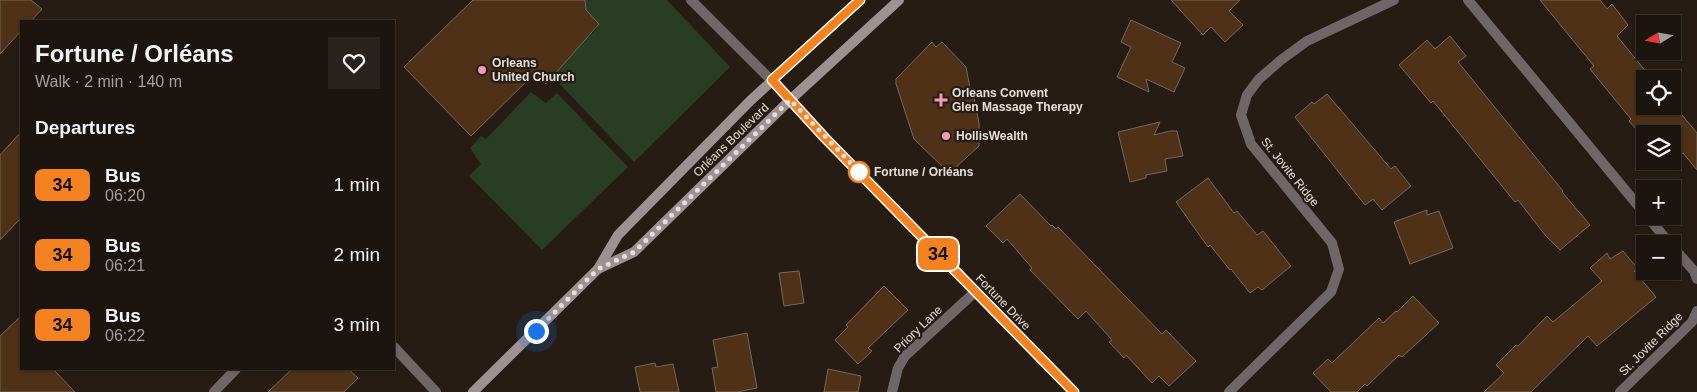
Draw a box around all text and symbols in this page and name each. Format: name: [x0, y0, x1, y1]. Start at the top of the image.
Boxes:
north arrow: [1636, 15, 1681, 60]
map controls: [1636, 15, 1681, 280]
button: heart: [328, 37, 380, 89]
text: Fortune / Orléans: [35, 40, 234, 67]
place label: Orleans United Church: [492, 56, 575, 84]
marker: Orleans United Church: [476, 64, 488, 76]
button: locate: [1636, 70, 1681, 115]
text: Walk · 2 min · 140 m: [35, 73, 182, 90]
place label: Orleans Convent Glen Massage Therapy: [952, 86, 1083, 114]
marker: Orleans Convent Glen Massage Therapy: [934, 93, 948, 107]
street label: Orléans Boulevard: [690, 100, 772, 180]
text: Departures: [35, 117, 135, 138]
button: layers: [1636, 125, 1681, 170]
place label: HollisWealth: [956, 129, 1028, 143]
marker: HollisWealth: [940, 130, 952, 142]
street label: St. Jovite Ridge: [1258, 135, 1322, 209]
marker: Fortune / Orléans: [848, 161, 870, 183]
text: Bus: [105, 165, 141, 186]
place label: Fortune / Orléans: [874, 165, 974, 179]
text: 1 min: [334, 174, 380, 195]
text: 34: [52, 175, 73, 195]
button: +: [1636, 180, 1681, 225]
text: 06:20: [105, 187, 145, 204]
text: Bus: [105, 235, 141, 256]
button: −: [1636, 235, 1681, 280]
line badge: 34: [916, 238, 960, 270]
text: 2 min: [334, 244, 380, 265]
text: 34: [928, 244, 948, 264]
text: 34: [52, 245, 73, 265]
text: 06:21: [105, 257, 145, 274]
street label: Fortune Drive: [973, 271, 1034, 333]
street label: Priory Lane: [891, 302, 945, 355]
text: Bus: [105, 305, 141, 326]
street label: St. Jovite Ridge: [1616, 309, 1686, 379]
text: 3 min: [334, 314, 380, 335]
text: 34: [52, 315, 73, 335]
your location: [524, 319, 549, 344]
text: 06:22: [105, 327, 145, 344]

